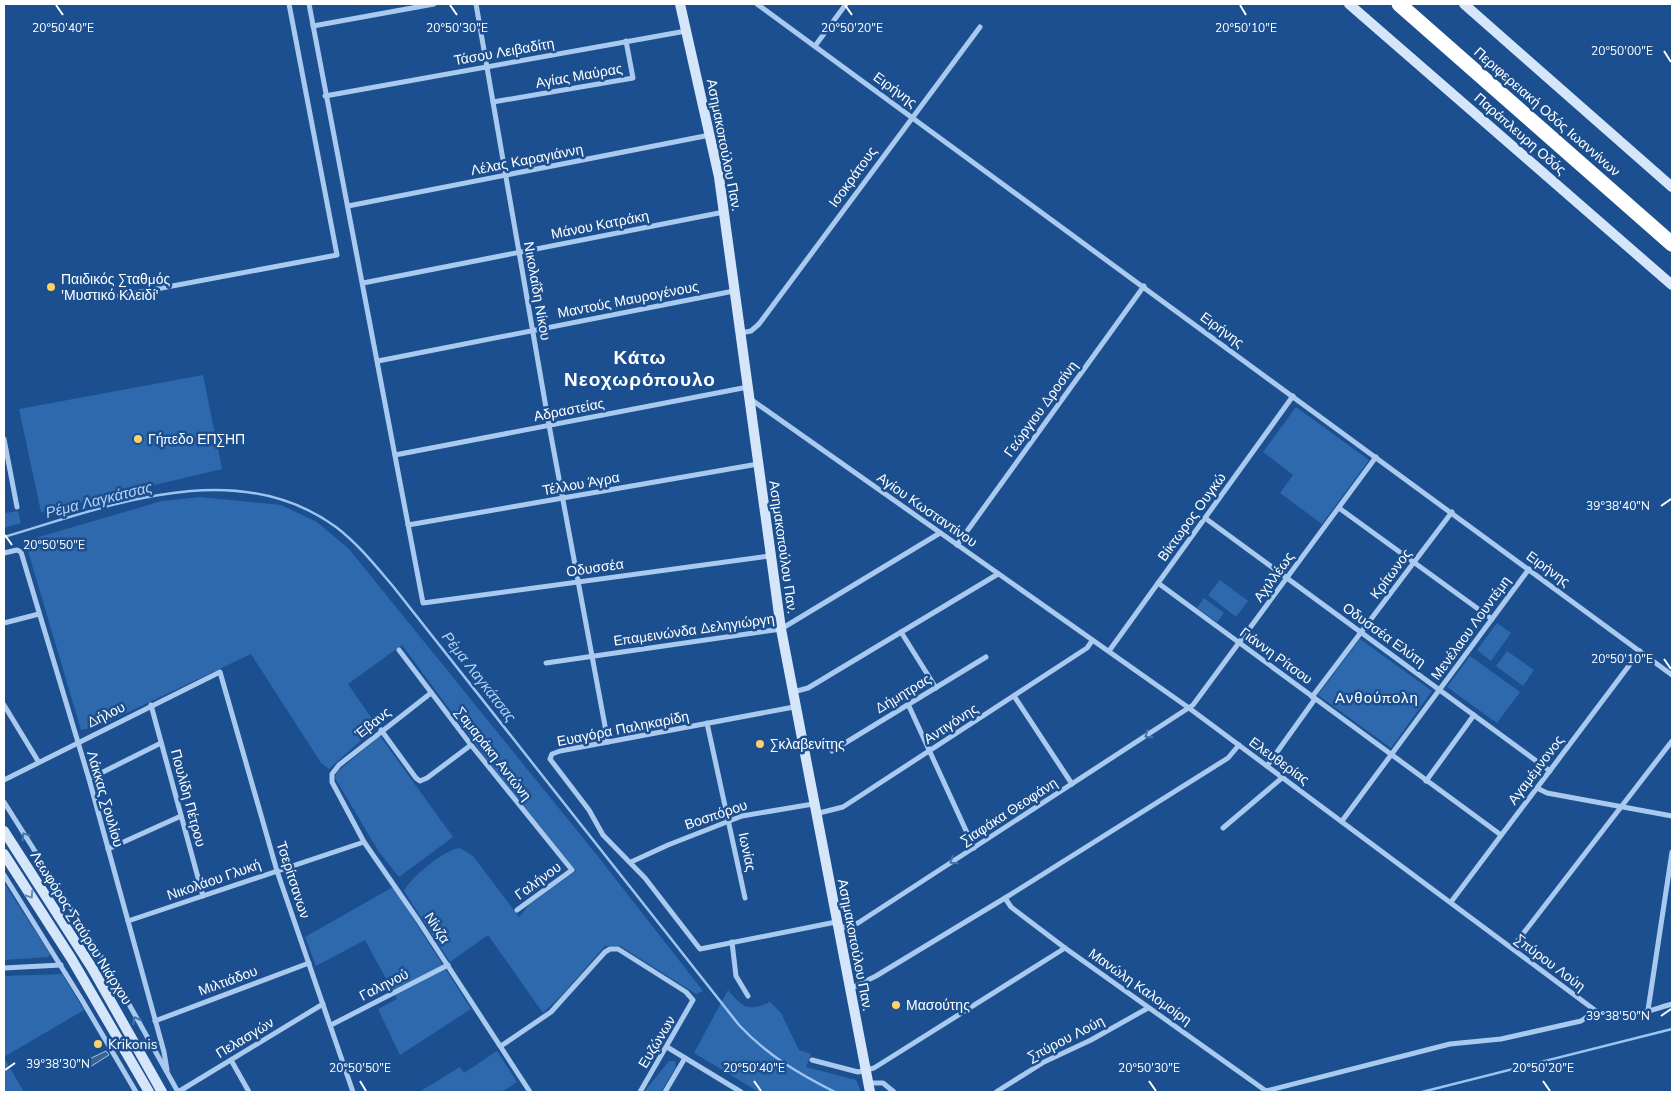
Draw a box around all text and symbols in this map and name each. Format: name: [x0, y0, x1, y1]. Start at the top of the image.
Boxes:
text: 20°50'40"E: [32, 20, 94, 36]
text: 20°50'30"E: [426, 20, 488, 36]
text: 20°50'20"E: [821, 20, 883, 36]
text: 20°50'10"E: [1215, 20, 1277, 36]
street label: Τάσου Λειβαδίτη: [452, 34, 556, 70]
street label: Περιφερειακή Οδός Ιωαννίνων: [1470, 43, 1624, 181]
text: 20°50'00"E: [1591, 43, 1653, 59]
street label: Αγίας Μαύρας: [534, 59, 624, 93]
street label: Ειρήνης: [869, 68, 921, 112]
street label: Ασημακοπούλου Παν.: [702, 77, 746, 213]
street label: Παράπλευρη Οδός: [1470, 89, 1570, 179]
street label: Λέλας Καραγιάννη: [469, 140, 585, 180]
street label: Ισοκράτους: [824, 143, 882, 211]
street label: Μάνου Κατράκη: [549, 206, 651, 244]
street label: Νικολαΐδη Νίκου: [519, 240, 555, 342]
place label: Παιδικός Σταθμός 'Μυστικό Κλειδί': [61, 270, 170, 305]
street label: Μαντούς Μαυρογένους: [556, 277, 700, 323]
marker: Παιδικός Σταθμός 'Μυστικό Κλειδί': [45, 281, 57, 293]
street label: Ειρήνης: [1196, 308, 1248, 352]
district label: Κάτω Νεοχωρόπουλο: [564, 345, 716, 393]
street label: Γεώργιου Δροσίνη: [1000, 357, 1082, 461]
street label: Αδραστείας: [532, 394, 606, 426]
place label: Γήπεδο ΕΠΣΗΠ: [148, 430, 245, 449]
marker: Γήπεδο ΕΠΣΗΠ: [132, 433, 144, 445]
street label: Τέλλου Άγρα: [541, 468, 621, 500]
street label: Αγίου Κωσταντίνου: [873, 468, 981, 552]
street label: Βίκτωρος Ουγκώ: [1153, 469, 1231, 565]
water label: Ρέμα Λαγκάτσας: [43, 477, 155, 523]
street label: Ασημακοπούλου Παν.: [764, 479, 802, 615]
text: 39°38'40"N: [1586, 498, 1650, 514]
text: 20°50'50"E: [23, 537, 85, 553]
street label: Κρίτωνος: [1366, 545, 1416, 603]
street label: Ειρήνης: [1522, 547, 1574, 591]
street label: Αχιλλέως: [1249, 548, 1299, 606]
street label: Οδυσσέα: [565, 555, 625, 581]
street label: Μενέλαου Λουντέμη: [1427, 572, 1515, 684]
street label: Οδυσσέα Ελύτη: [1339, 598, 1429, 672]
street label: Επαμεινώνδα Δεληγιώργη: [612, 609, 776, 651]
street label: Γιάννη Ρίτσου: [1236, 623, 1316, 689]
water label: Ρέμα Λαγκάτσας: [437, 628, 521, 727]
text: 20°50'10"E: [1591, 651, 1653, 667]
street label: Δήμητρας: [872, 670, 935, 718]
district label: Ανθούπολη: [1335, 688, 1419, 708]
street label: Δήλου: [84, 698, 128, 732]
street label: Αντιγόνης: [920, 699, 982, 749]
street label: Έβανς: [350, 703, 395, 744]
street label: Σαμαράκη Αντώνη: [450, 703, 536, 805]
street label: Ευαγόρα Παληκαρίδη: [555, 707, 691, 751]
one-way arrow: [1145, 729, 1154, 738]
street label: Αγαμέμνονoς: [1504, 731, 1569, 809]
street label: Ελευθερίας: [1245, 733, 1313, 789]
place label: Σκλαβενίτης: [770, 735, 845, 754]
marker: Σκλαβενίτης: [754, 738, 766, 750]
street label: Πουλίδη Πέτρου: [166, 747, 210, 849]
street label: Λάκκας Σουλίου: [82, 749, 128, 849]
street label: Σιαφάκα Θεοφάνη: [957, 773, 1061, 851]
street label: Βοσπόρου: [682, 795, 750, 835]
street label: Ιωνίας: [734, 831, 760, 874]
one-way arrow: [22, 832, 32, 841]
street label: Τσερίτσανων: [272, 839, 314, 921]
street label: Λεωφόρος Σταύρου Νιάρχου: [26, 848, 136, 1008]
street label: Νικολάου Γλυκή: [164, 855, 264, 905]
one-way arrow: [949, 855, 959, 864]
street label: Γαλήνου: [511, 858, 565, 904]
street label: Ασημακοπούλου Παν.: [833, 877, 877, 1013]
one-way arrow: [24, 889, 33, 898]
street label: Νίνζα: [420, 909, 454, 947]
street label: Σπύρου Λούη: [1511, 930, 1589, 996]
street label: Μανώλη Καλομοίρη: [1085, 944, 1195, 1030]
street label: Μιλτιάδου: [196, 962, 260, 1000]
street label: Γαληνού: [356, 964, 412, 1006]
place label: Μασούτης: [906, 996, 970, 1015]
marker: Μασούτης: [890, 999, 902, 1011]
text: 39°38'50"N: [1586, 1008, 1650, 1024]
street label: Σπύρου Λούη: [1024, 1011, 1108, 1067]
street label: Ευζώνων: [634, 1012, 680, 1072]
street label: Πελασγών: [212, 1013, 278, 1063]
one-way arrow: [132, 1016, 142, 1025]
place label: Krikonis: [108, 1035, 158, 1054]
marker: Krikonis: [92, 1038, 104, 1050]
text: 39°38'30"N: [26, 1056, 90, 1072]
text: 20°50'50"E: [329, 1060, 391, 1076]
text: 20°50'40"E: [723, 1060, 785, 1076]
text: 20°50'30"E: [1118, 1060, 1180, 1076]
text: 20°50'20"E: [1512, 1060, 1574, 1076]

